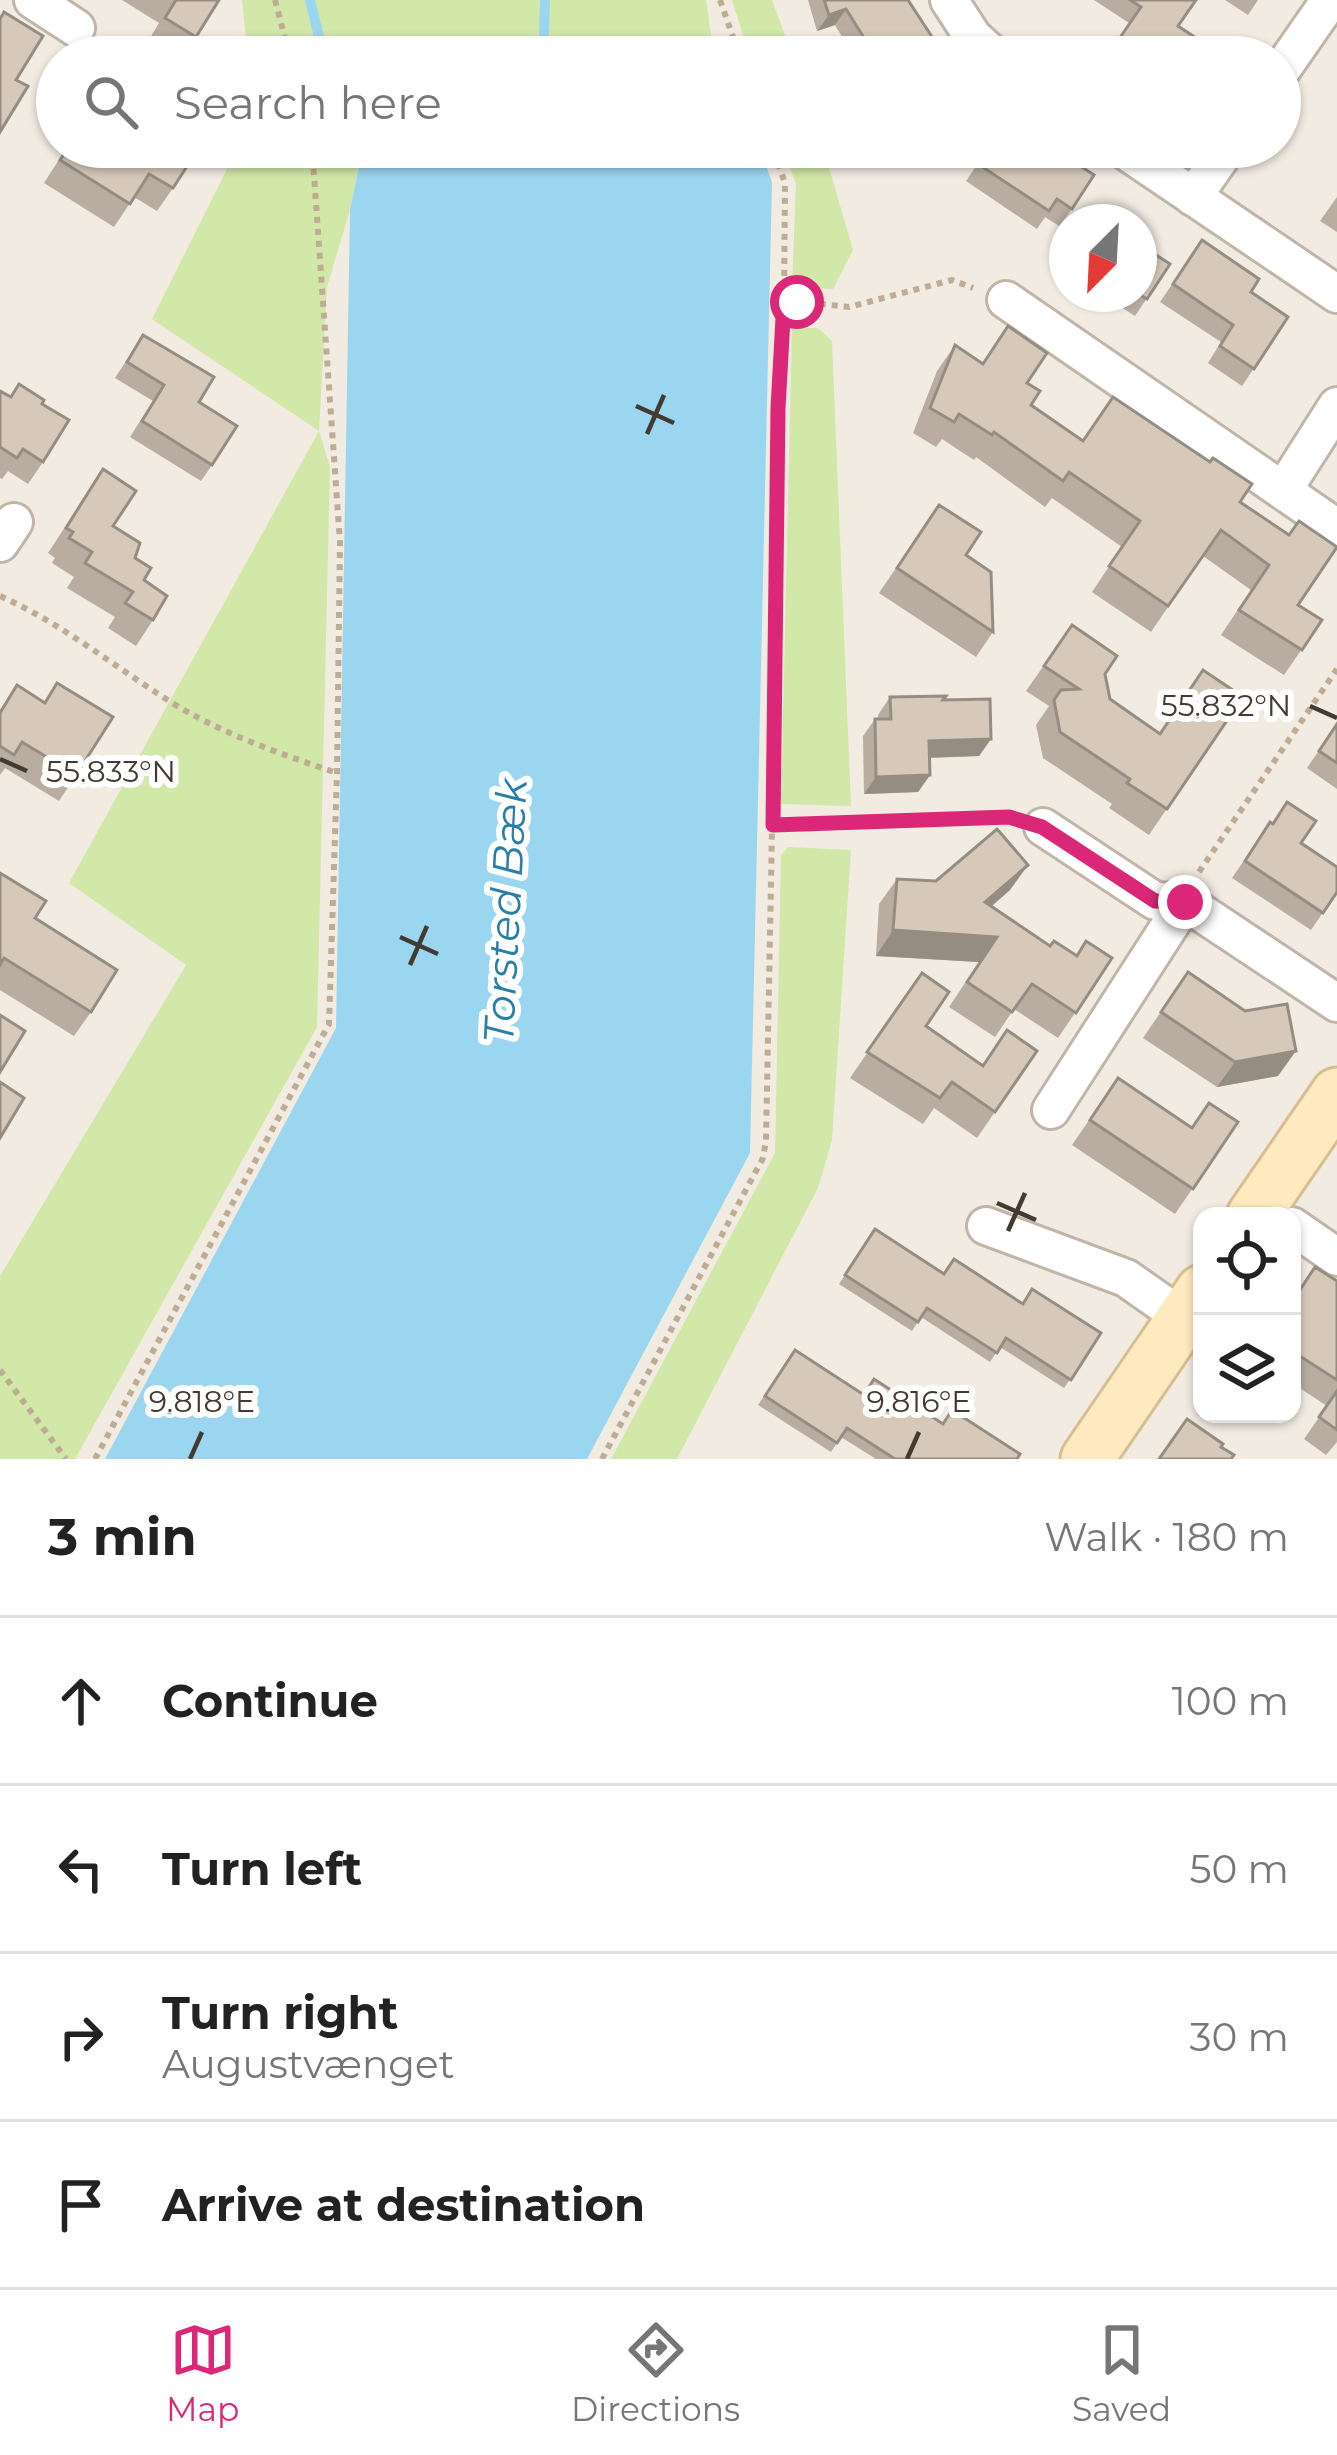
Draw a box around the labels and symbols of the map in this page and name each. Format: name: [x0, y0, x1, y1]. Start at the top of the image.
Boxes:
north arrow: [1049, 204, 1157, 312]
route start: [770, 275, 824, 329]
text: 55.832°N: [1161, 687, 1291, 724]
text: 55.833°N: [46, 753, 176, 790]
water label: Torsted Bæk: [472, 775, 538, 1044]
route end: [1158, 875, 1212, 929]
text: 9.818°E: [149, 1383, 255, 1420]
text: 9.816°E: [867, 1383, 971, 1420]

